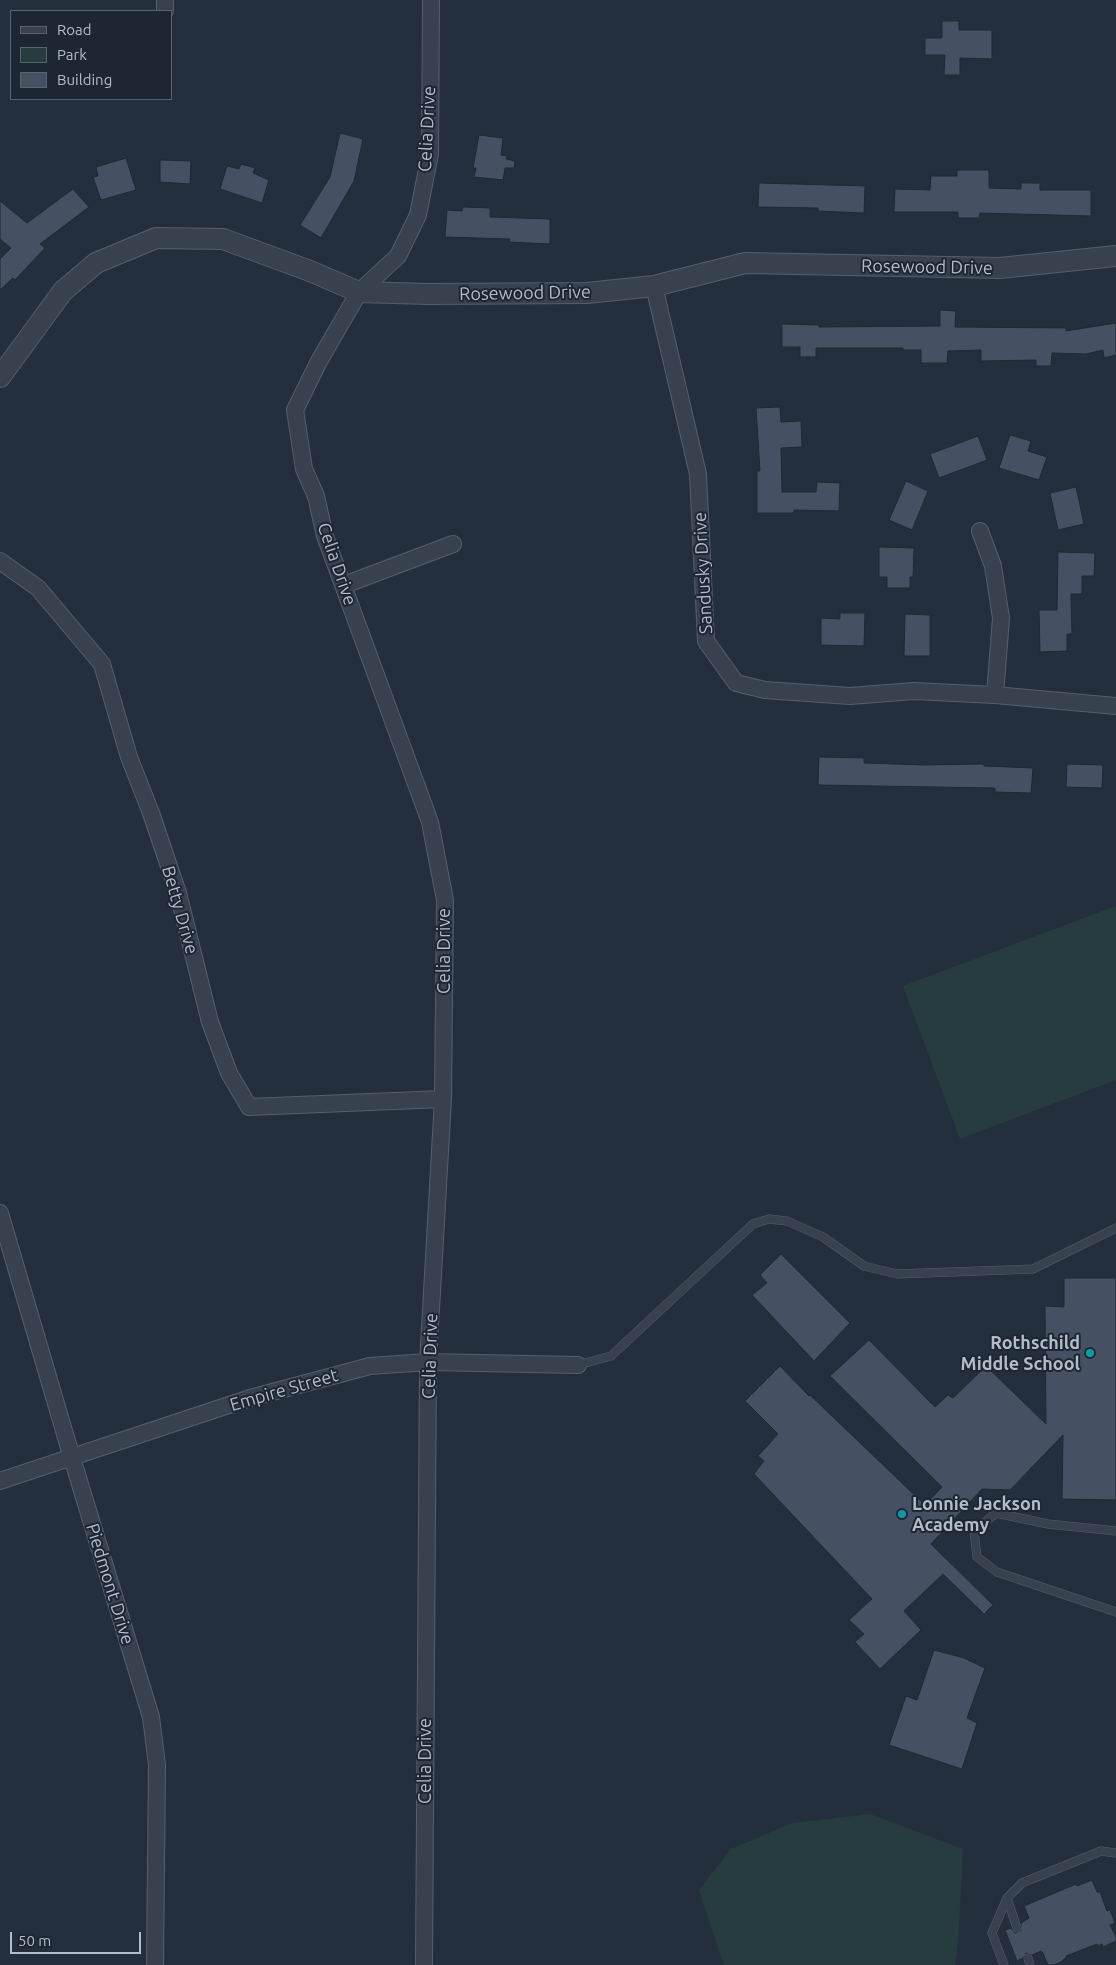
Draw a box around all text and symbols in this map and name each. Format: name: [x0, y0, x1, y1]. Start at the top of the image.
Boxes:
legend: [10, 10, 172, 100]
text: Road: [57, 21, 92, 38]
text: Park: [57, 46, 87, 63]
text: Building: [57, 71, 112, 88]
street label: Celia Drive: [414, 86, 440, 172]
street label: Rosewood Drive: [861, 255, 993, 279]
street label: Rosewood Drive: [459, 281, 591, 305]
street label: Sandusky Drive: [689, 511, 717, 635]
street label: Celia Drive: [313, 520, 361, 608]
street label: Betty Drive: [157, 863, 203, 957]
street label: Celia Drive: [433, 908, 455, 994]
street label: Celia Drive: [418, 1313, 442, 1399]
place label: Rothschild Middle School: [961, 1332, 1080, 1375]
marker: Rothschild Middle School: [1084, 1347, 1096, 1359]
street label: Empire Street: [227, 1364, 341, 1416]
place label: Lonnie Jackson Academy: [912, 1493, 1041, 1536]
marker: Lonnie Jackson Academy: [896, 1508, 908, 1520]
street label: Piedmont Drive: [81, 1521, 139, 1647]
street label: Celia Drive: [414, 1718, 436, 1804]
scale bar: [12, 1922, 144, 1954]
text: 50 m: [18, 1932, 51, 1949]

